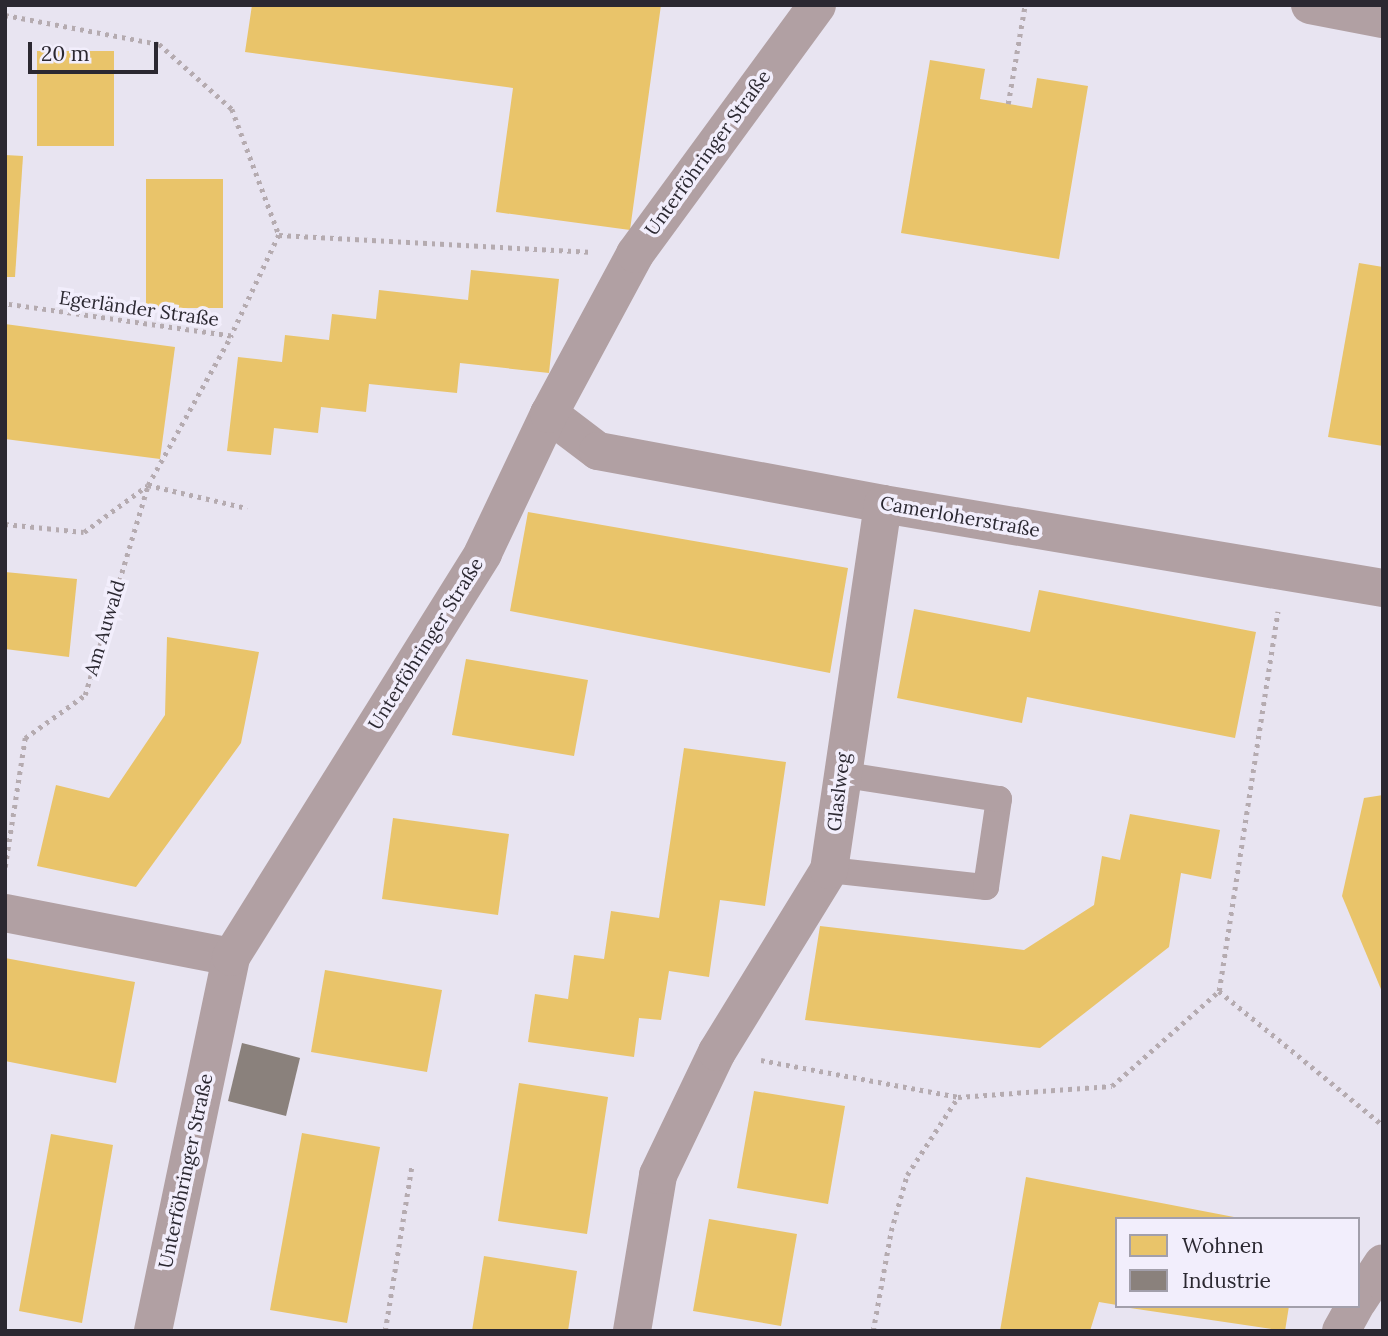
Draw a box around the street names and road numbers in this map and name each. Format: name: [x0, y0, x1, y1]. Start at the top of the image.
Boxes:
street label: Unterföhringer Straße: [640, 66, 776, 240]
street label: Egerländer Straße: [58, 286, 220, 332]
street label: Camerloherstraße: [878, 492, 1042, 542]
street label: Unterföhringer Straße: [364, 554, 488, 734]
street label: Am Auwald: [80, 578, 130, 678]
street label: Glaslweg: [823, 751, 855, 833]
street label: Unterföhringer Straße: [154, 1072, 218, 1270]

